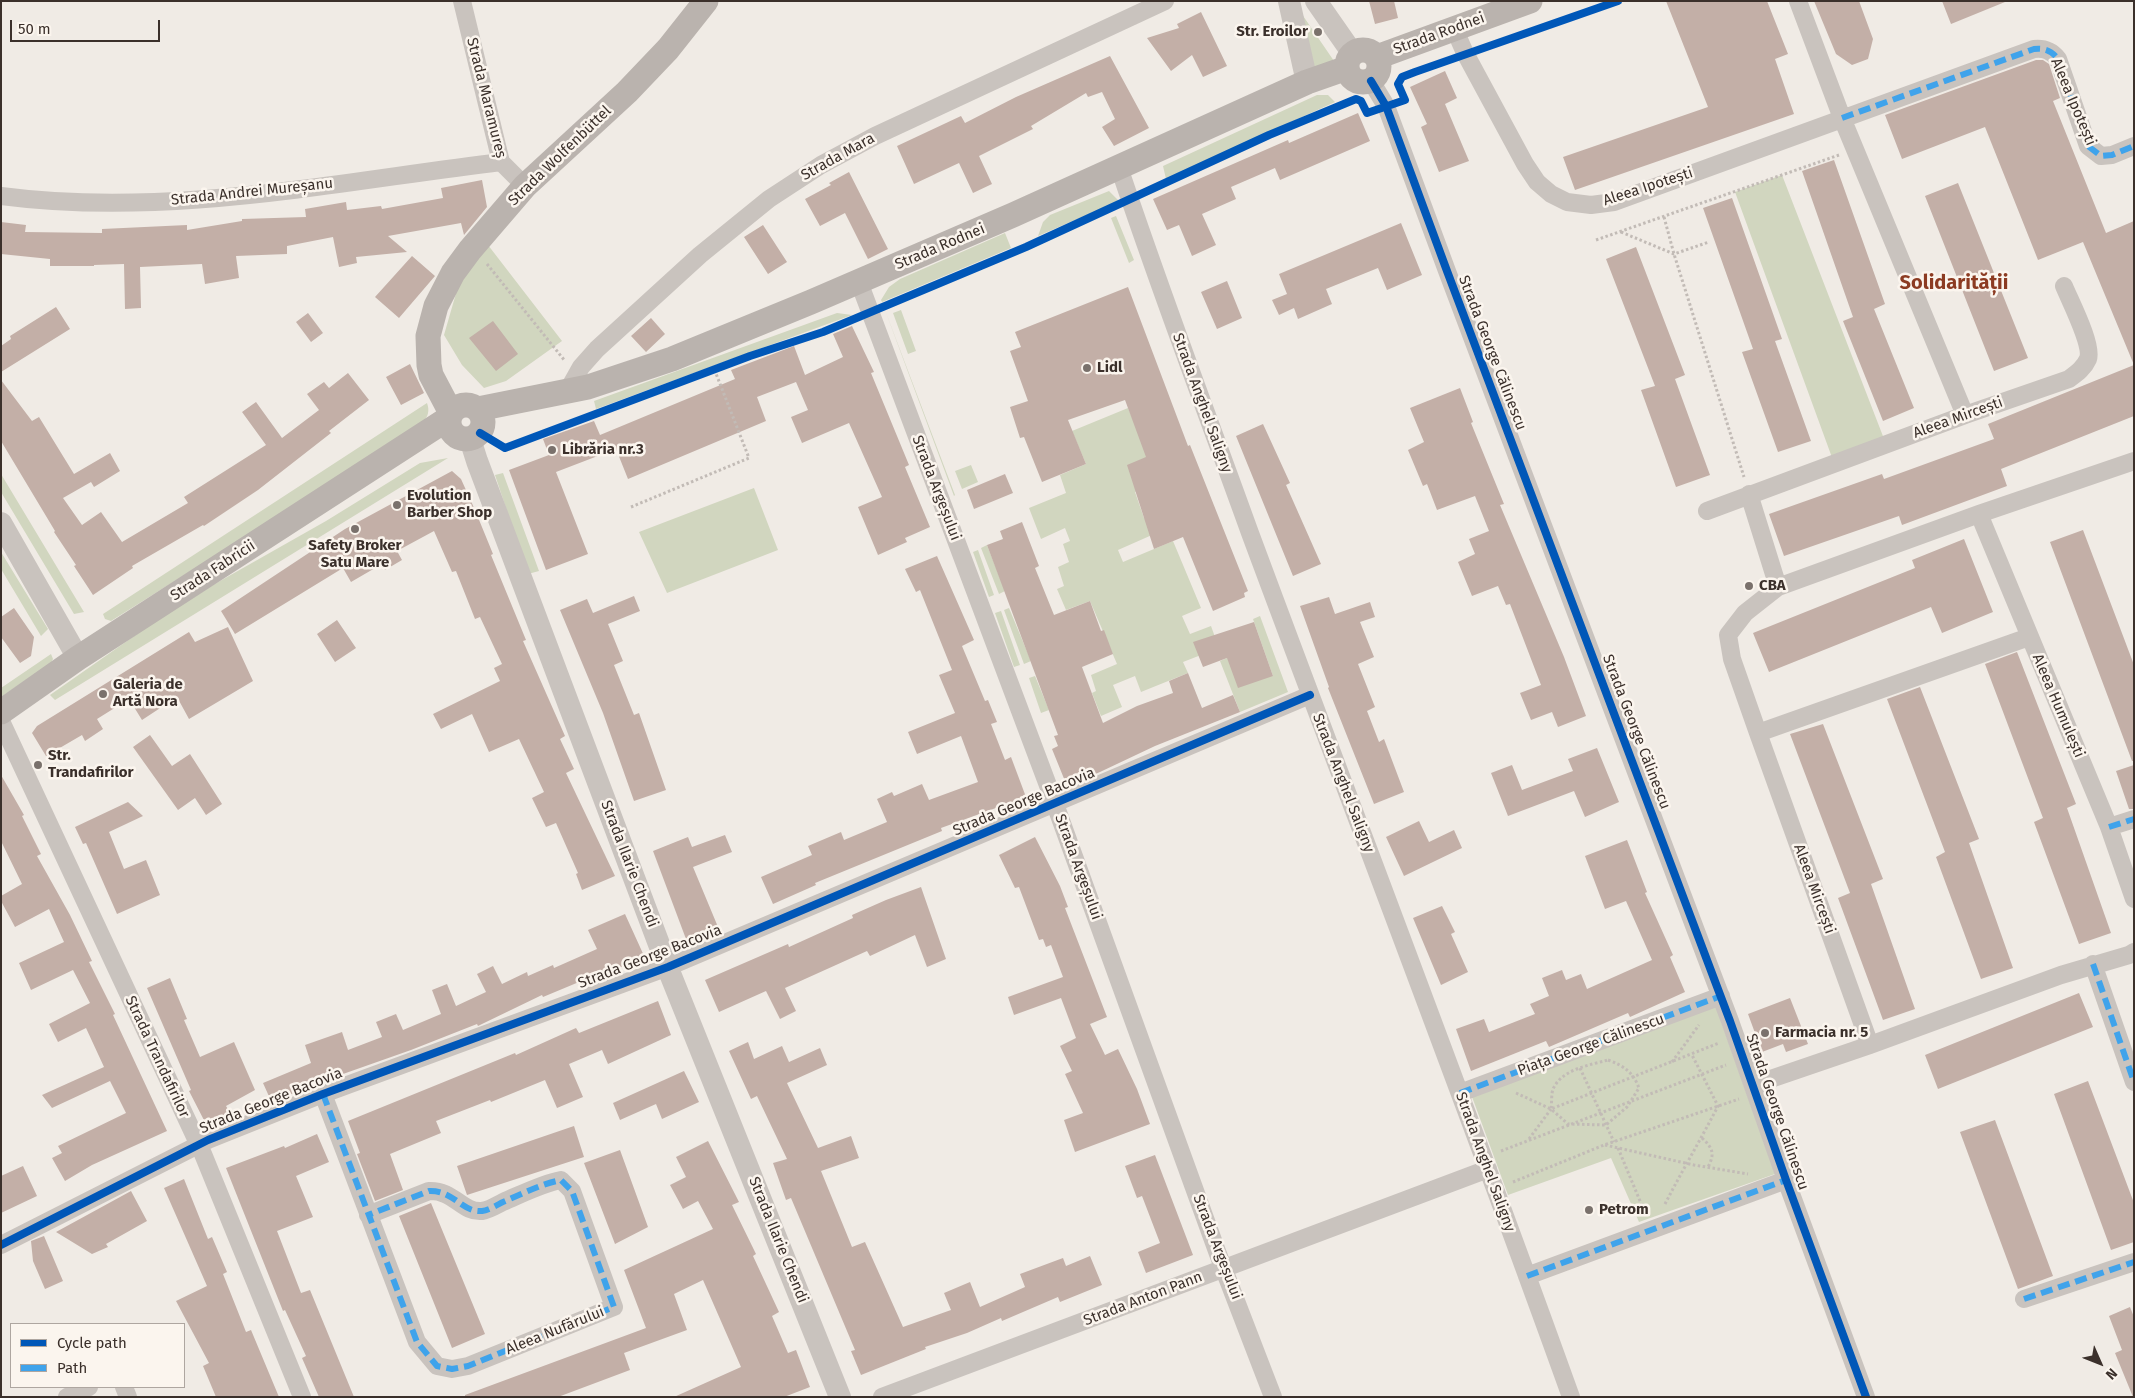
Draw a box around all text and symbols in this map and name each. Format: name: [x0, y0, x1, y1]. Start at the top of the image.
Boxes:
street label: Strada Rodnei: [1391, 9, 1487, 59]
scale bar: [12, 10, 162, 42]
text: 50 m: [18, 20, 51, 38]
place label: Str. Eroilor: [1236, 23, 1308, 41]
marker: Str. Eroilor: [1312, 26, 1324, 38]
street label: Strada Maramureș: [462, 36, 510, 160]
street label: Aleea Ipotești: [2046, 56, 2100, 148]
street label: Strada Wolfenbüttel: [505, 102, 615, 210]
street label: Strada Mara: [798, 129, 878, 185]
street label: Aleea Ipotești: [1601, 164, 1695, 210]
street label: Strada Andrei Mureșanu: [170, 175, 334, 209]
street label: Strada Rodnei: [892, 220, 988, 274]
district label: Solidarității: [1900, 271, 2008, 295]
street label: Strada George Călinescu: [1454, 273, 1530, 433]
street label: Strada Anghel Saligny: [1168, 331, 1236, 475]
place label: Lidl: [1097, 359, 1122, 377]
marker: Lidl: [1081, 362, 1093, 374]
street label: Aleea Mircești: [1911, 393, 2005, 443]
street label: Strada Argeșului: [908, 433, 964, 543]
place label: Librăria nr.3: [562, 441, 644, 459]
marker: Librăria nr.3: [546, 444, 558, 456]
place label: Evolution Barber Shop: [407, 487, 492, 522]
marker: Evolution Barber Shop: [391, 499, 403, 511]
marker: Safety Broker Satu Mare: [349, 523, 361, 535]
street label: Strada Fabricii: [167, 537, 259, 605]
place label: Safety Broker Satu Mare: [308, 537, 402, 572]
place label: CBA: [1759, 577, 1786, 595]
marker: CBA: [1743, 580, 1755, 592]
street label: Aleea Humulești: [2028, 651, 2088, 761]
street label: Strada George Călinescu: [1598, 652, 1674, 812]
place label: Galeria de Artă Nora: [113, 676, 183, 711]
marker: Galeria de Artă Nora: [97, 688, 109, 700]
street label: Strada Anghel Saligny: [1308, 711, 1378, 855]
place label: Str. Trandafirilor: [48, 747, 134, 782]
marker: Str. Trandafirilor: [32, 759, 44, 771]
street label: Strada George Bacovia: [950, 764, 1098, 840]
street label: Strada Ilarie Chendi: [597, 798, 661, 930]
street label: Strada Argeșului: [1051, 812, 1105, 922]
street label: Aleea Mircești: [1789, 842, 1839, 936]
street label: Strada George Bacovia: [576, 921, 724, 993]
street label: Strada Trandafirilor: [121, 993, 193, 1121]
street label: Piața George Călinescu: [1515, 1010, 1667, 1080]
place label: Farmacia nr. 5: [1775, 1024, 1868, 1042]
marker: Farmacia nr. 5: [1759, 1027, 1771, 1039]
street label: Strada George Călinescu: [1742, 1031, 1812, 1193]
street label: Strada George Bacovia: [197, 1064, 345, 1138]
street label: Strada Anghel Saligny: [1451, 1090, 1519, 1234]
street label: Strada Ilarie Chendi: [744, 1174, 812, 1306]
street label: Strada Argeșului: [1189, 1192, 1245, 1302]
place label: Petrom: [1599, 1201, 1649, 1219]
marker: Petrom: [1583, 1204, 1595, 1216]
street label: Strada Anton Pann: [1081, 1268, 1205, 1330]
street label: Aleea Nufărului: [503, 1303, 607, 1359]
legend: [10, 1323, 185, 1388]
text: Cycle path: [57, 1334, 127, 1352]
north arrow: [2075, 1338, 2125, 1388]
text: Path: [57, 1359, 87, 1377]
text: N: [2102, 1365, 2120, 1383]

